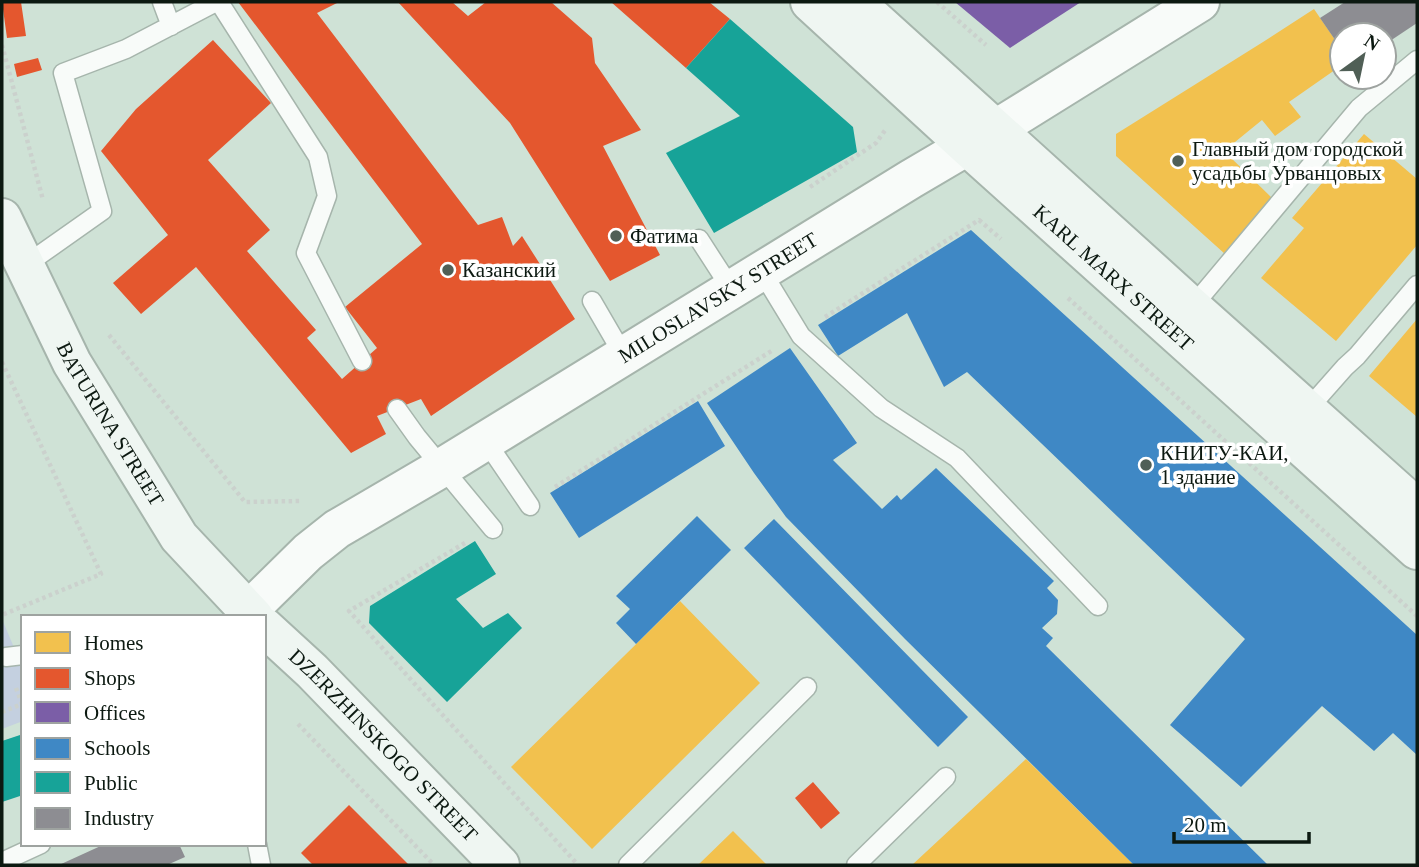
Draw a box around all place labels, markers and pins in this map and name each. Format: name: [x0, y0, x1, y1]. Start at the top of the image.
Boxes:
place label: Главный дом городской усадьбы Урванцовых: [1192, 137, 1403, 185]
marker: Главный дом городской усадьбы Урванцовых: [1170, 153, 1186, 169]
place label: Фатима: [630, 224, 699, 248]
marker: Фатима: [608, 228, 624, 244]
place label: Казанский: [462, 258, 556, 282]
marker: Казанский: [440, 262, 456, 278]
place label: КНИТУ-КАИ, 1 здание: [1160, 441, 1289, 489]
marker: КНИТУ-КАИ, 1 здание: [1138, 457, 1154, 473]

